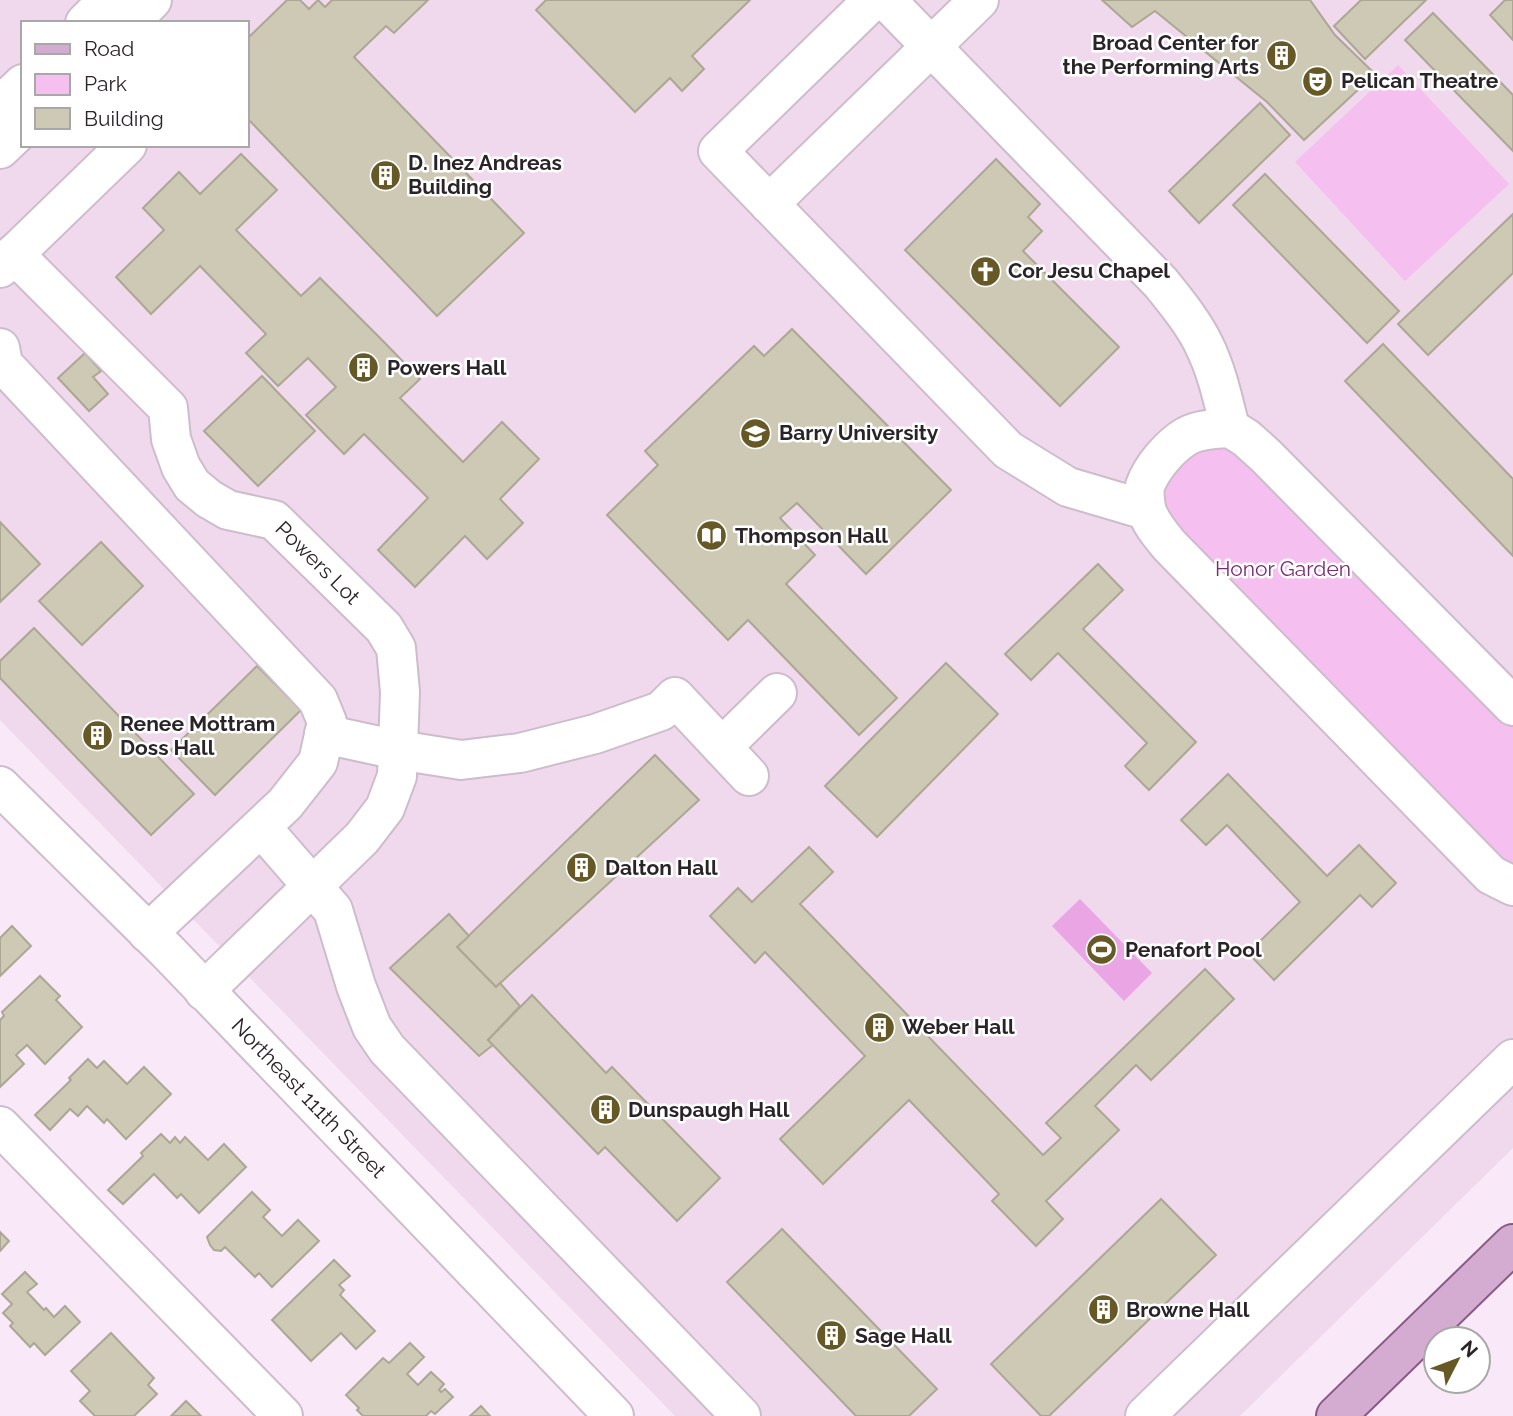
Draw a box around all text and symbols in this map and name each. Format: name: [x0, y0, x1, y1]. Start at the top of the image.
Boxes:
legend: [21, 21, 248, 147]
place label: Broad Center for the Performing Arts: [1063, 30, 1259, 79]
text: Road: [84, 36, 134, 61]
building icon: Broad Center for the Performing Arts: [1265, 38, 1299, 72]
theatre icon: Pelican Theatre: [1301, 64, 1335, 98]
place label: Pelican Theatre: [1341, 68, 1499, 93]
text: Park: [84, 71, 127, 96]
text: Building: [84, 106, 164, 131]
place label: D. Inez Andreas Building: [408, 150, 562, 199]
building icon: D. Inez Andreas Building: [368, 158, 402, 192]
church icon: Cor Jesu Chapel: [968, 254, 1002, 288]
place label: Cor Jesu Chapel: [1008, 258, 1170, 283]
building icon: Powers Hall: [347, 351, 381, 385]
place label: Powers Hall: [387, 355, 507, 380]
school or university icon: Barry University: [739, 416, 773, 450]
place label: Barry University: [779, 420, 939, 445]
street label: Powers Lot: [271, 516, 365, 609]
library icon: Thompson Hall: [695, 519, 729, 553]
place label: Thompson Hall: [735, 523, 888, 548]
park label: Honor Garden: [1215, 556, 1351, 581]
place label: Renee Mottram Doss Hall: [120, 711, 275, 760]
building icon: Renee Mottram Doss Hall: [80, 719, 114, 753]
building icon: Dalton Hall: [565, 851, 599, 885]
place label: Dalton Hall: [605, 855, 718, 880]
sports icon: Penafort Pool: [1085, 933, 1119, 967]
place label: Penafort Pool: [1125, 937, 1262, 962]
building icon: Weber Hall: [862, 1010, 896, 1044]
street label: Northeast 111th Street: [227, 1013, 391, 1183]
place label: Weber Hall: [902, 1014, 1015, 1039]
building icon: Dunspaugh Hall: [588, 1093, 622, 1127]
place label: Dunspaugh Hall: [628, 1097, 790, 1122]
building icon: Browne Hall: [1086, 1293, 1120, 1327]
place label: Browne Hall: [1126, 1297, 1250, 1322]
building icon: Sage Hall: [815, 1319, 849, 1353]
place label: Sage Hall: [855, 1323, 952, 1348]
north arrow: [1422, 1325, 1492, 1395]
text: N: [1457, 1336, 1483, 1361]

